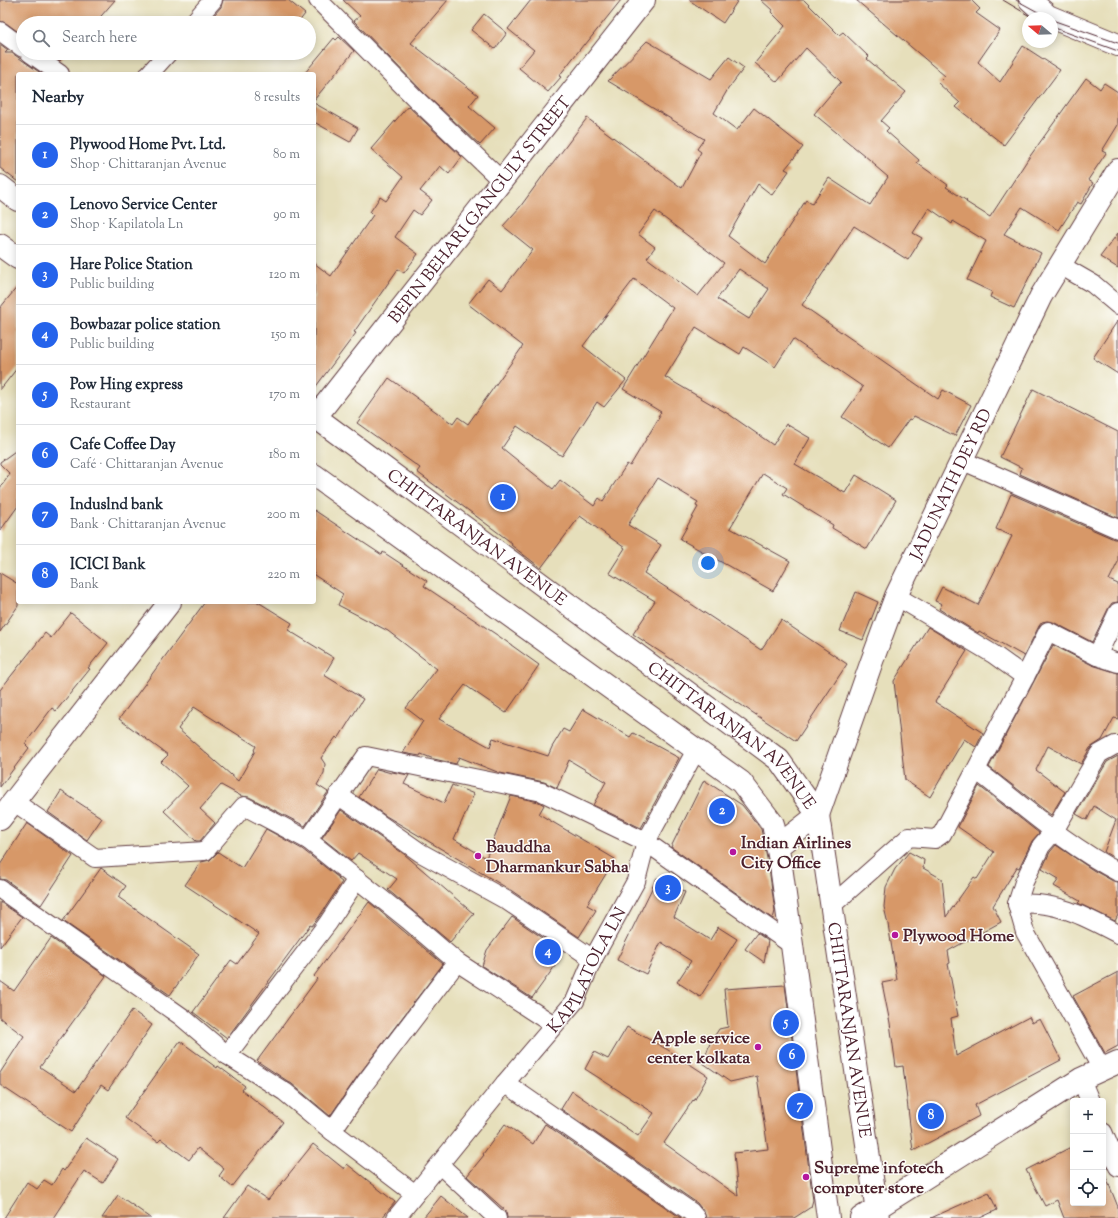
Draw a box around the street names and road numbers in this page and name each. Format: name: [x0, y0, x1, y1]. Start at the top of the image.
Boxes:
street label: BEPIN BEHARI GANGULY STREET: [384, 92, 578, 329]
street label: JADUNATH DEY RD: [905, 405, 999, 566]
street label: CHITTARANJAN AVENUE: [381, 464, 571, 613]
street label: CHITTARANJAN AVENUE: [642, 657, 820, 815]
street label: KAPILATOLA LN: [543, 903, 633, 1039]
street label: CHITTARANJAN AVENUE: [820, 921, 876, 1140]

